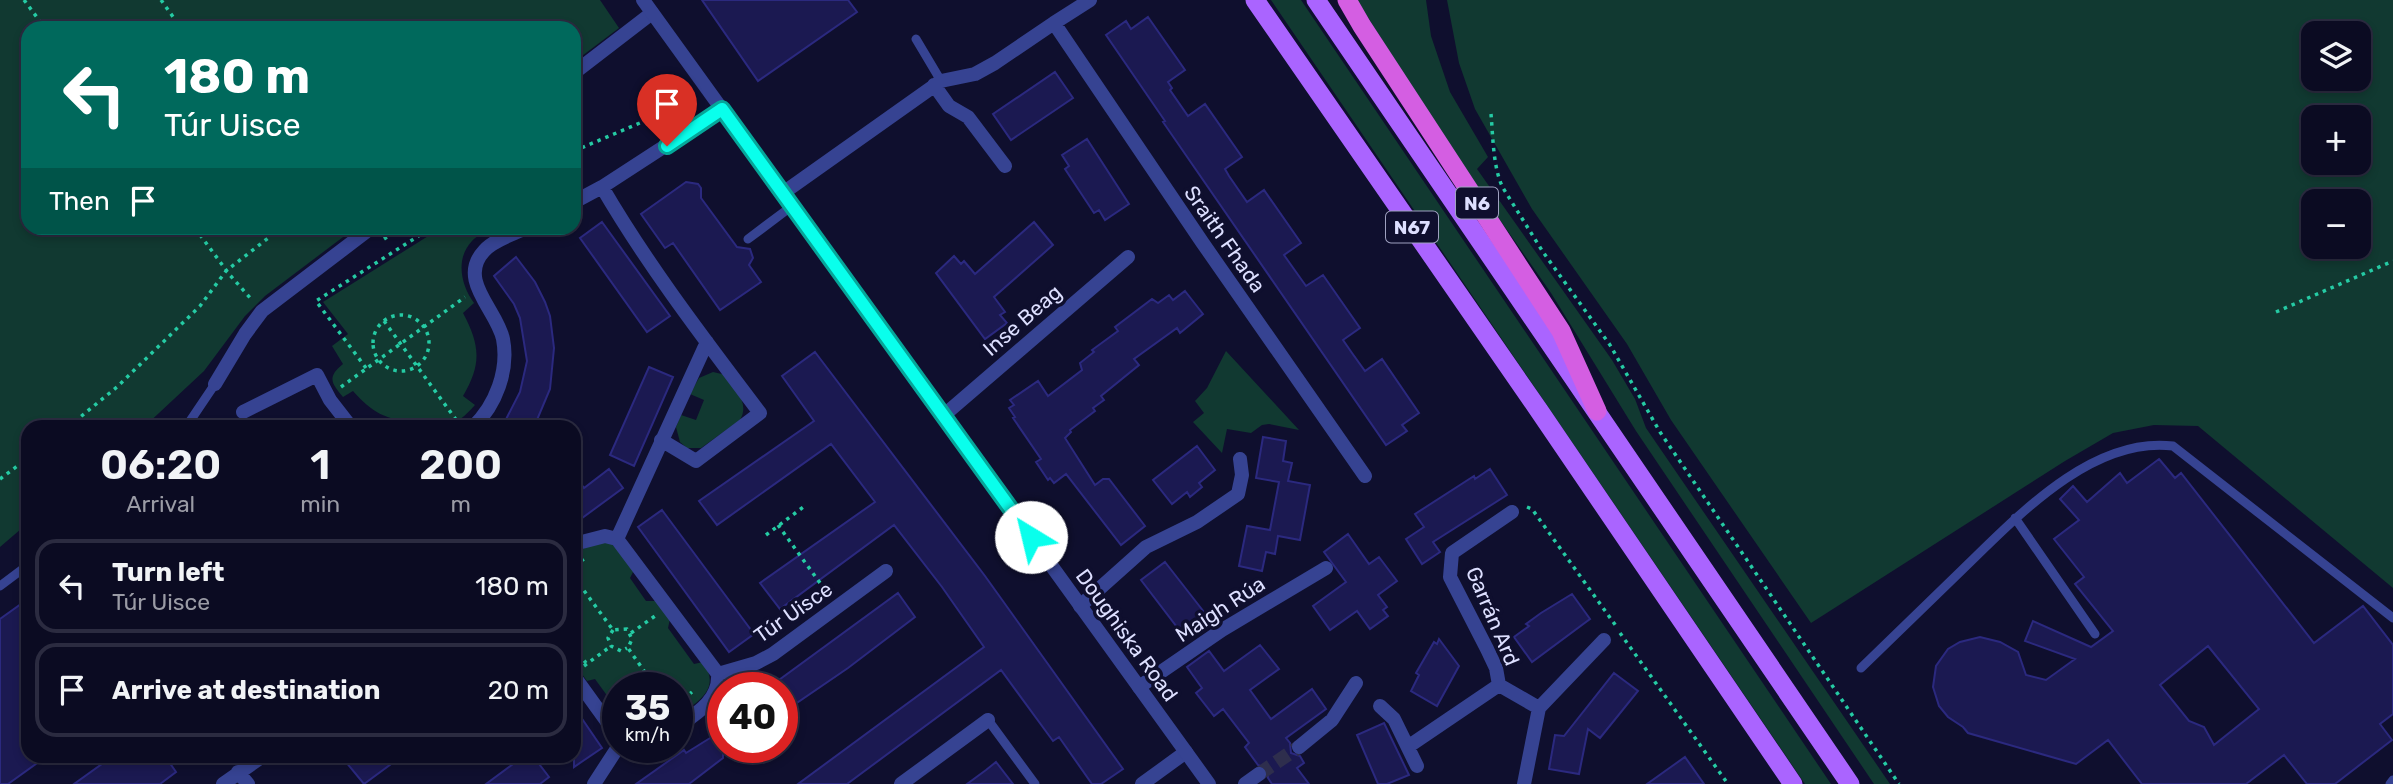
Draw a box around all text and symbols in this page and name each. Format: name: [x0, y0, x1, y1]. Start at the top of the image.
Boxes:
map controls: [2301, 21, 2371, 259]
button: layers: [2301, 21, 2371, 91]
text: 180 m: [164, 47, 310, 105]
icon: left: [49, 49, 140, 140]
pin: [637, 74, 697, 146]
icon: arrive: [648, 85, 686, 123]
button: +: [2301, 105, 2371, 175]
text: Túr Uisce: [164, 106, 301, 144]
street label: Sraith Fhada: [1179, 181, 1271, 297]
icon: arrive: [124, 182, 162, 220]
text: Then: [49, 186, 110, 217]
road number: N6: [1456, 188, 1498, 218]
button: −: [2301, 189, 2371, 259]
road number: N67: [1386, 212, 1438, 243]
street label: Inse Beag: [978, 279, 1066, 361]
text: 06:20: [100, 440, 221, 490]
text: 1: [310, 440, 330, 490]
text: 200: [419, 440, 502, 490]
text: Arrival: [126, 490, 195, 518]
text: min: [300, 490, 340, 518]
text: m: [450, 490, 471, 518]
position arrow: [994, 500, 1068, 574]
text: Turn left: [112, 557, 224, 588]
street label: Garrán Ard: [1461, 563, 1525, 669]
street label: Doughiska Road: [1071, 564, 1183, 706]
icon: left: [53, 567, 91, 605]
text: 180 m: [475, 571, 549, 602]
street label: Maigh Rúa: [1170, 571, 1270, 647]
street label: Túr Uisce: [749, 576, 837, 648]
text: Túr Uisce: [112, 588, 210, 616]
icon: arrive: [53, 671, 91, 709]
speed limit sign: 40: [707, 672, 798, 763]
text: Arrive at destination: [112, 675, 380, 706]
text: 20 m: [488, 675, 549, 706]
text: 35: [625, 687, 670, 729]
text: km/h: [625, 724, 670, 746]

